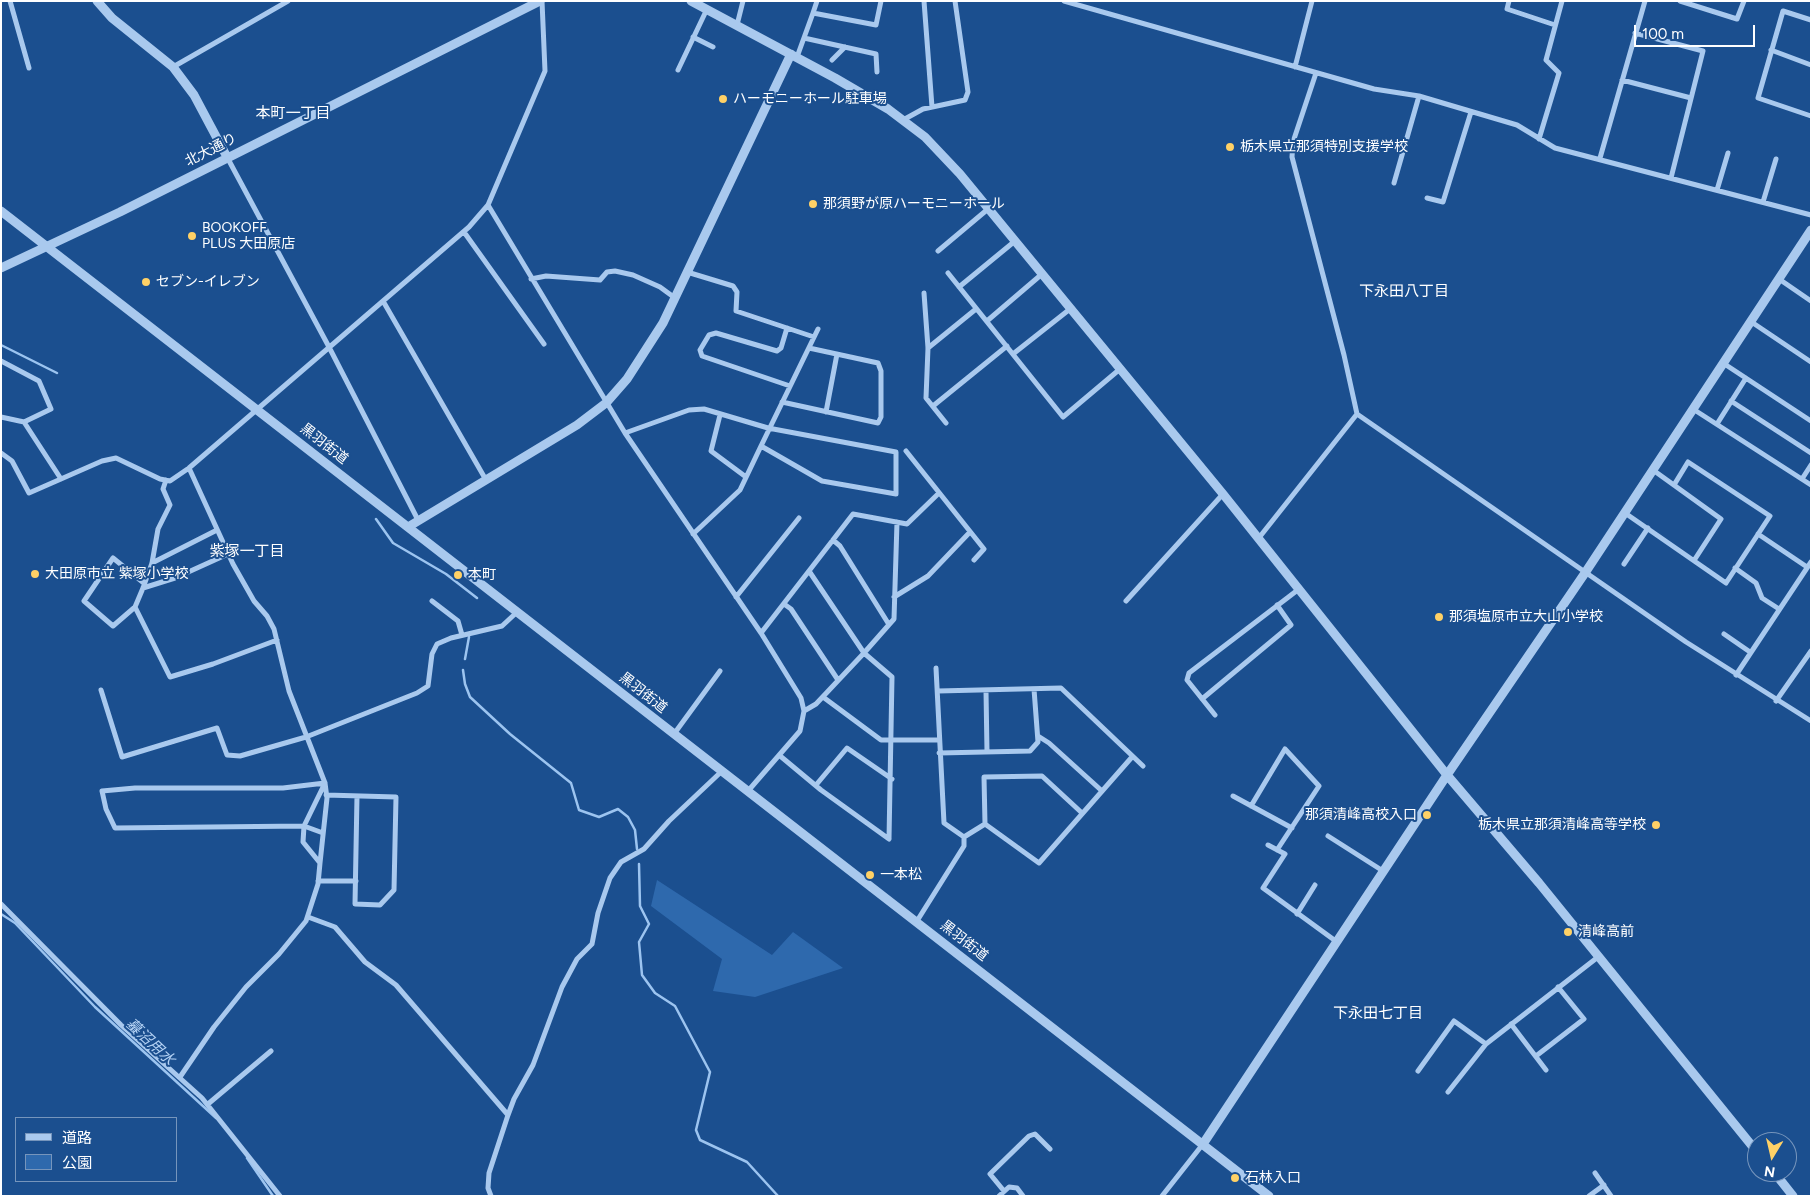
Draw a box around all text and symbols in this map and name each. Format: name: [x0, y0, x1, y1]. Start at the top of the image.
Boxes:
scale bar: [1637, 15, 1758, 47]
text: 100 m: [1642, 25, 1684, 43]
place label: ハーモニーホール駐車場: [733, 91, 887, 107]
marker: ハーモニーホール駐車場: [717, 93, 729, 105]
district label: 本町一丁目: [256, 105, 330, 123]
street label: 北大通り: [182, 130, 240, 170]
place label: 栃木県立那須特別支援学校: [1240, 139, 1408, 155]
marker: 栃木県立那須特別支援学校: [1224, 141, 1236, 153]
place label: 那須野が原ハーモニーホール: [823, 196, 1005, 212]
marker: 那須野が原ハーモニーホール: [807, 198, 819, 210]
place label: BOOKOFF PLUS 大田原店: [202, 220, 295, 252]
marker: BOOKOFF PLUS 大田原店: [186, 230, 198, 242]
place label: セブン-イレブン: [156, 274, 260, 290]
marker: セブン-イレブン: [140, 276, 152, 288]
district label: 下永田八丁目: [1359, 283, 1449, 301]
street label: 黒羽街道: [297, 420, 351, 468]
district label: 紫塚一丁目: [210, 543, 284, 561]
place label: 大田原市立 紫塚小学校: [45, 566, 188, 582]
place label: 本町: [468, 567, 496, 583]
marker: 大田原市立 紫塚小学校: [29, 568, 41, 580]
marker: 本町: [452, 569, 464, 581]
place label: 那須塩原市立大山小学校: [1449, 609, 1603, 625]
marker: 那須塩原市立大山小学校: [1433, 611, 1445, 623]
street label: 黒羽街道: [616, 669, 670, 717]
place label: 那須清峰高校入口: [1305, 807, 1417, 823]
marker: 那須清峰高校入口: [1421, 809, 1433, 821]
place label: 栃木県立那須清峰高等学校: [1478, 817, 1646, 833]
marker: 栃木県立那須清峰高等学校: [1650, 819, 1662, 831]
place label: 一本松: [880, 867, 922, 883]
marker: 一本松: [864, 869, 876, 881]
street label: 黒羽街道: [937, 917, 991, 965]
place label: 清峰高前: [1578, 924, 1634, 940]
marker: 清峰高前: [1562, 926, 1574, 938]
district label: 下永田七丁目: [1333, 1005, 1423, 1023]
water label: 蟇沼用水: [122, 1015, 178, 1069]
legend: [15, 1117, 178, 1182]
text: 道路: [62, 1129, 92, 1147]
north arrow: [1747, 1132, 1797, 1182]
text: 公園: [62, 1154, 92, 1172]
text: N: [1763, 1162, 1776, 1181]
place label: 石林入口: [1245, 1170, 1301, 1186]
marker: 石林入口: [1229, 1172, 1241, 1184]

